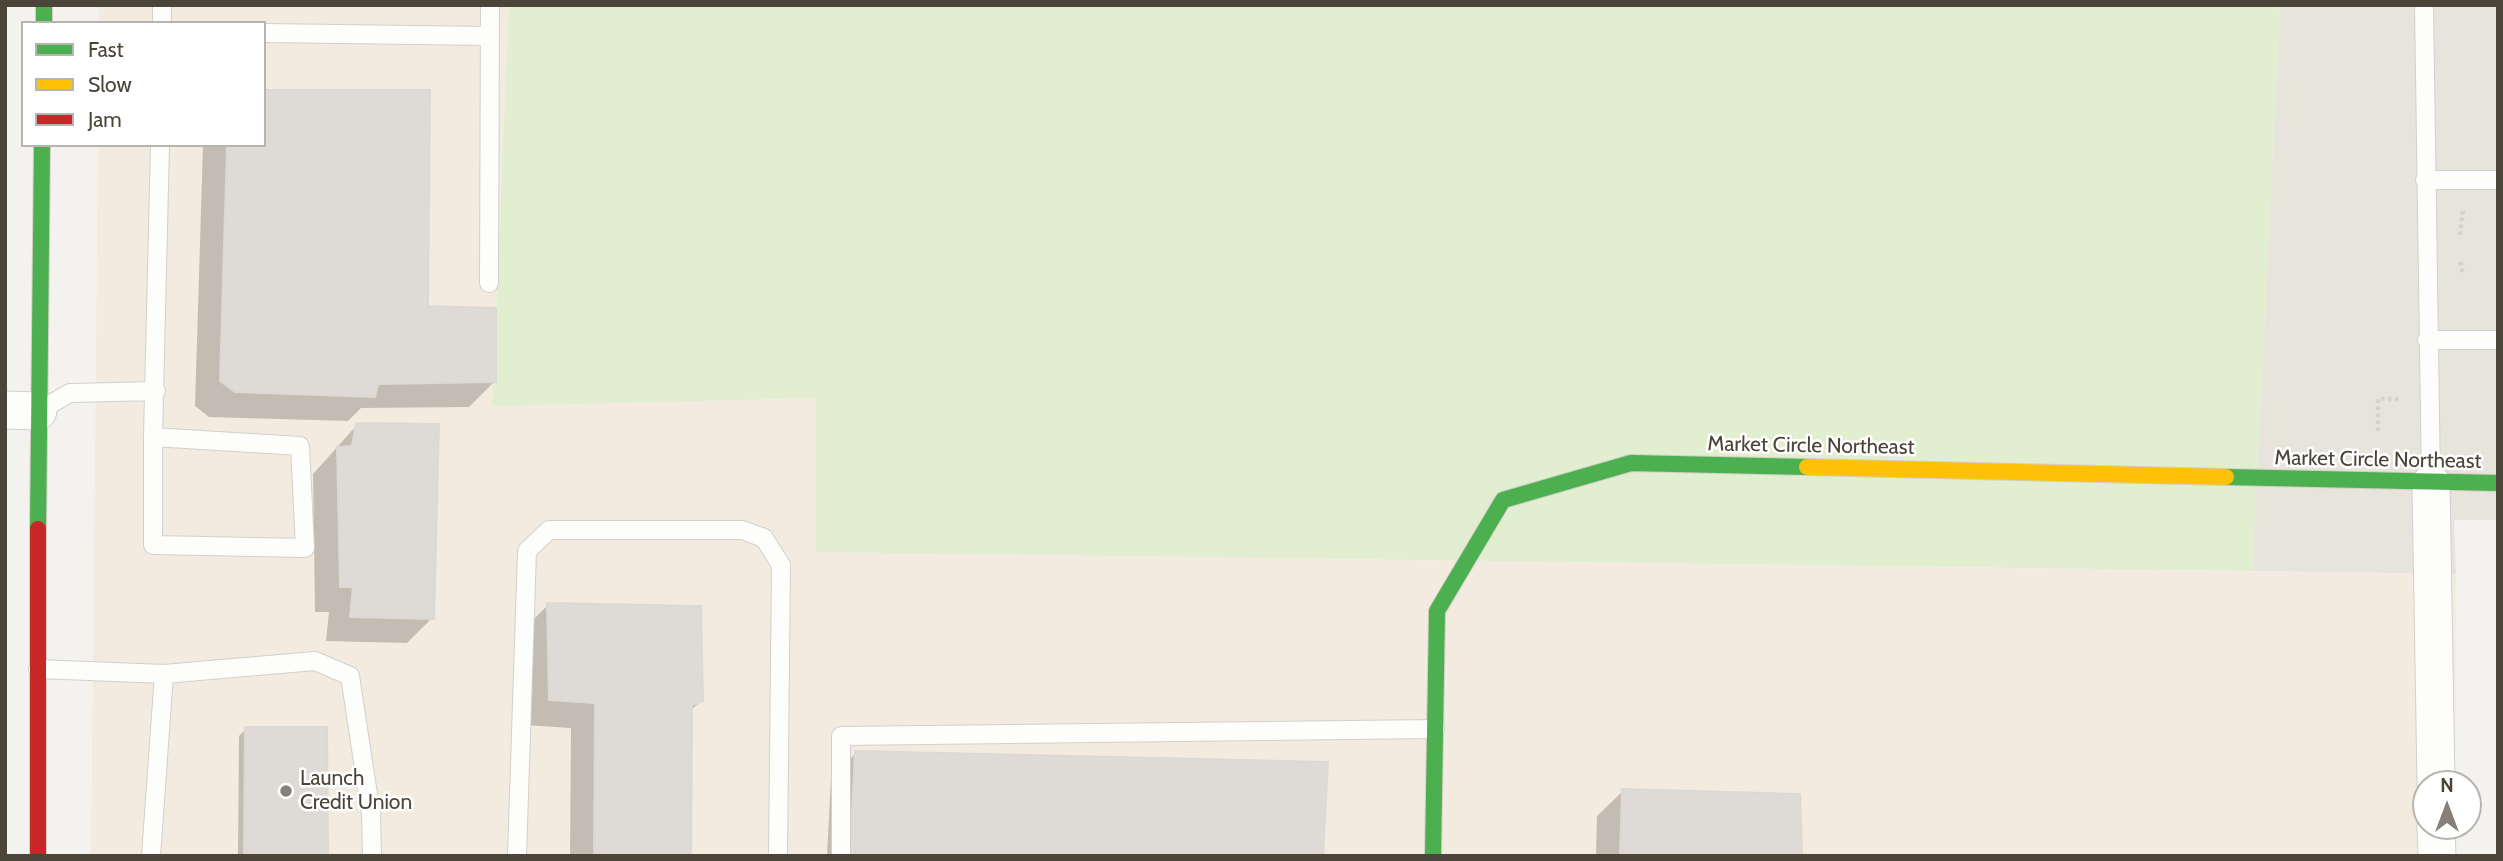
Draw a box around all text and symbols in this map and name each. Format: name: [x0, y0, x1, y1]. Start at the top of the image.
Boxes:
legend: [21, 21, 266, 147]
text: Fast: [88, 37, 124, 62]
text: Slow: [88, 72, 132, 97]
text: Jam: [88, 107, 122, 132]
street label: Market Circle Northeast: [1707, 432, 1915, 460]
street label: Market Circle Northeast: [2274, 446, 2482, 474]
place label: Launch Credit Union: [300, 766, 412, 816]
north arrow: [2412, 770, 2482, 840]
text: N: [2440, 774, 2454, 797]
marker: Launch Credit Union: [278, 783, 294, 799]

